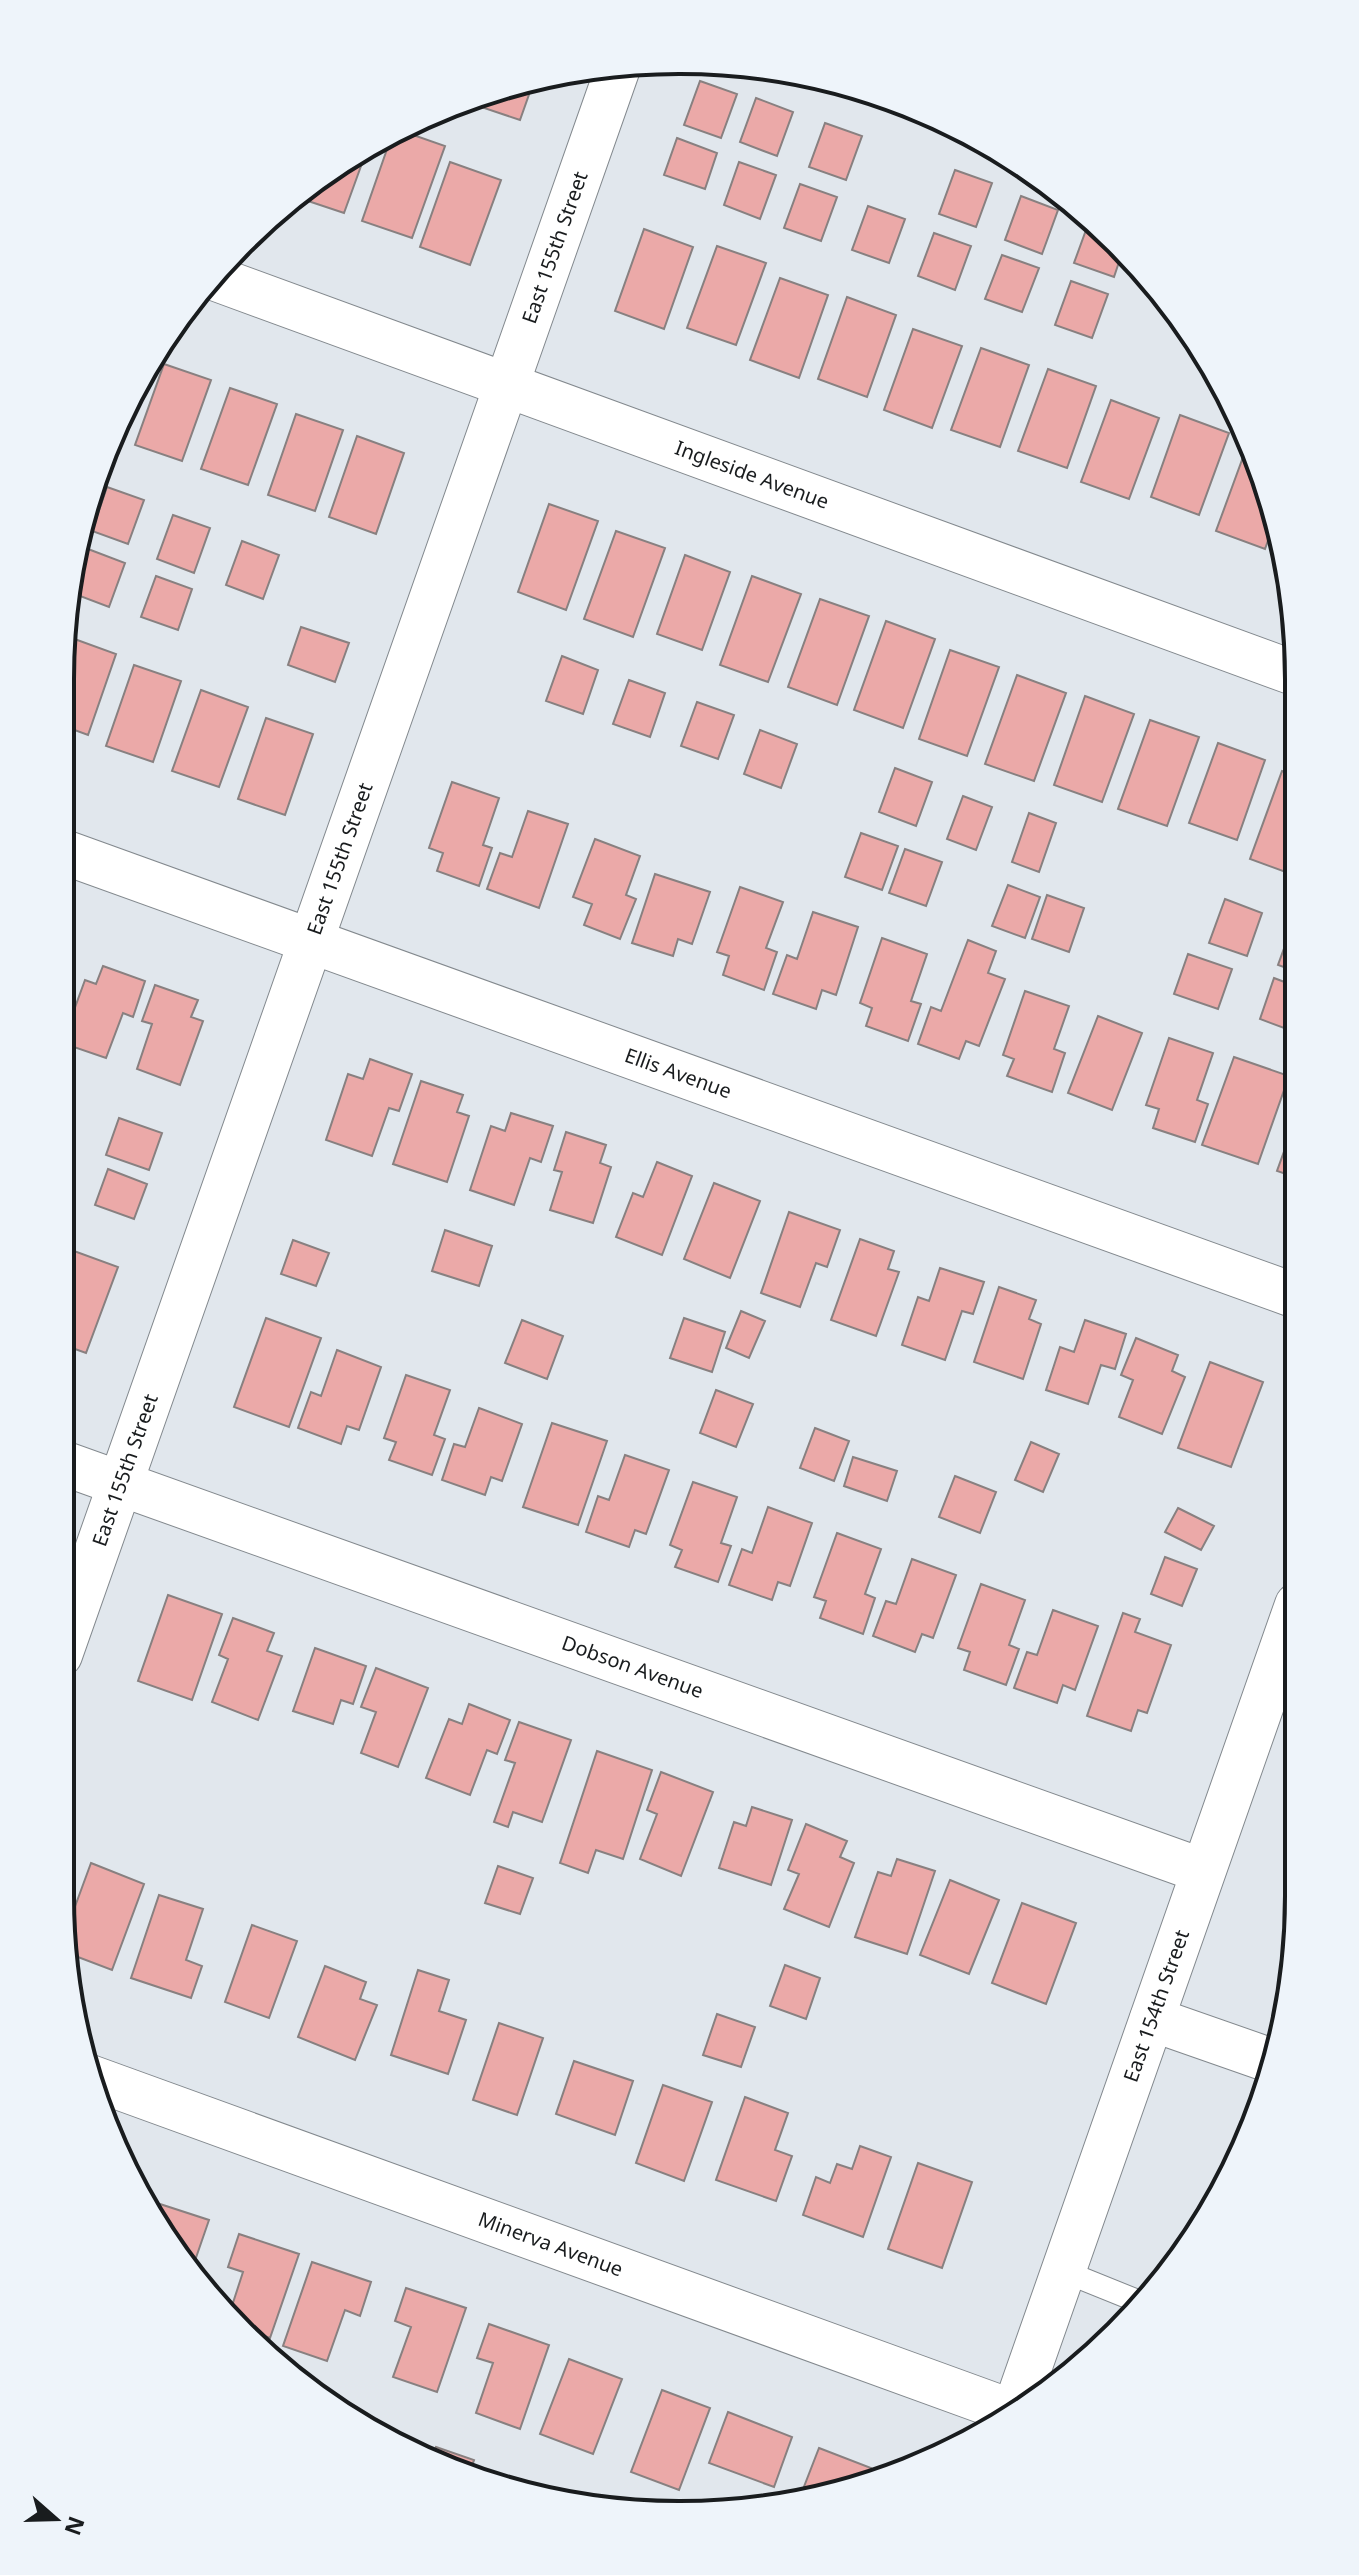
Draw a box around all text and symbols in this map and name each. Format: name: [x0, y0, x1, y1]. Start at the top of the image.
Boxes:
street label: East 155th Street: [515, 168, 594, 327]
street label: Ingleside Avenue: [672, 434, 833, 515]
street label: East 155th Street: [300, 779, 379, 938]
street label: Ellis Avenue: [621, 1041, 735, 1105]
street label: East 155th Street: [85, 1390, 164, 1550]
street label: Dobson Avenue: [558, 1629, 707, 1704]
street label: East 154th Street: [1117, 1926, 1195, 2085]
street label: Minerva Avenue: [475, 2205, 627, 2282]
north arrow: [16, 2479, 96, 2559]
text: N: [59, 2513, 93, 2540]

